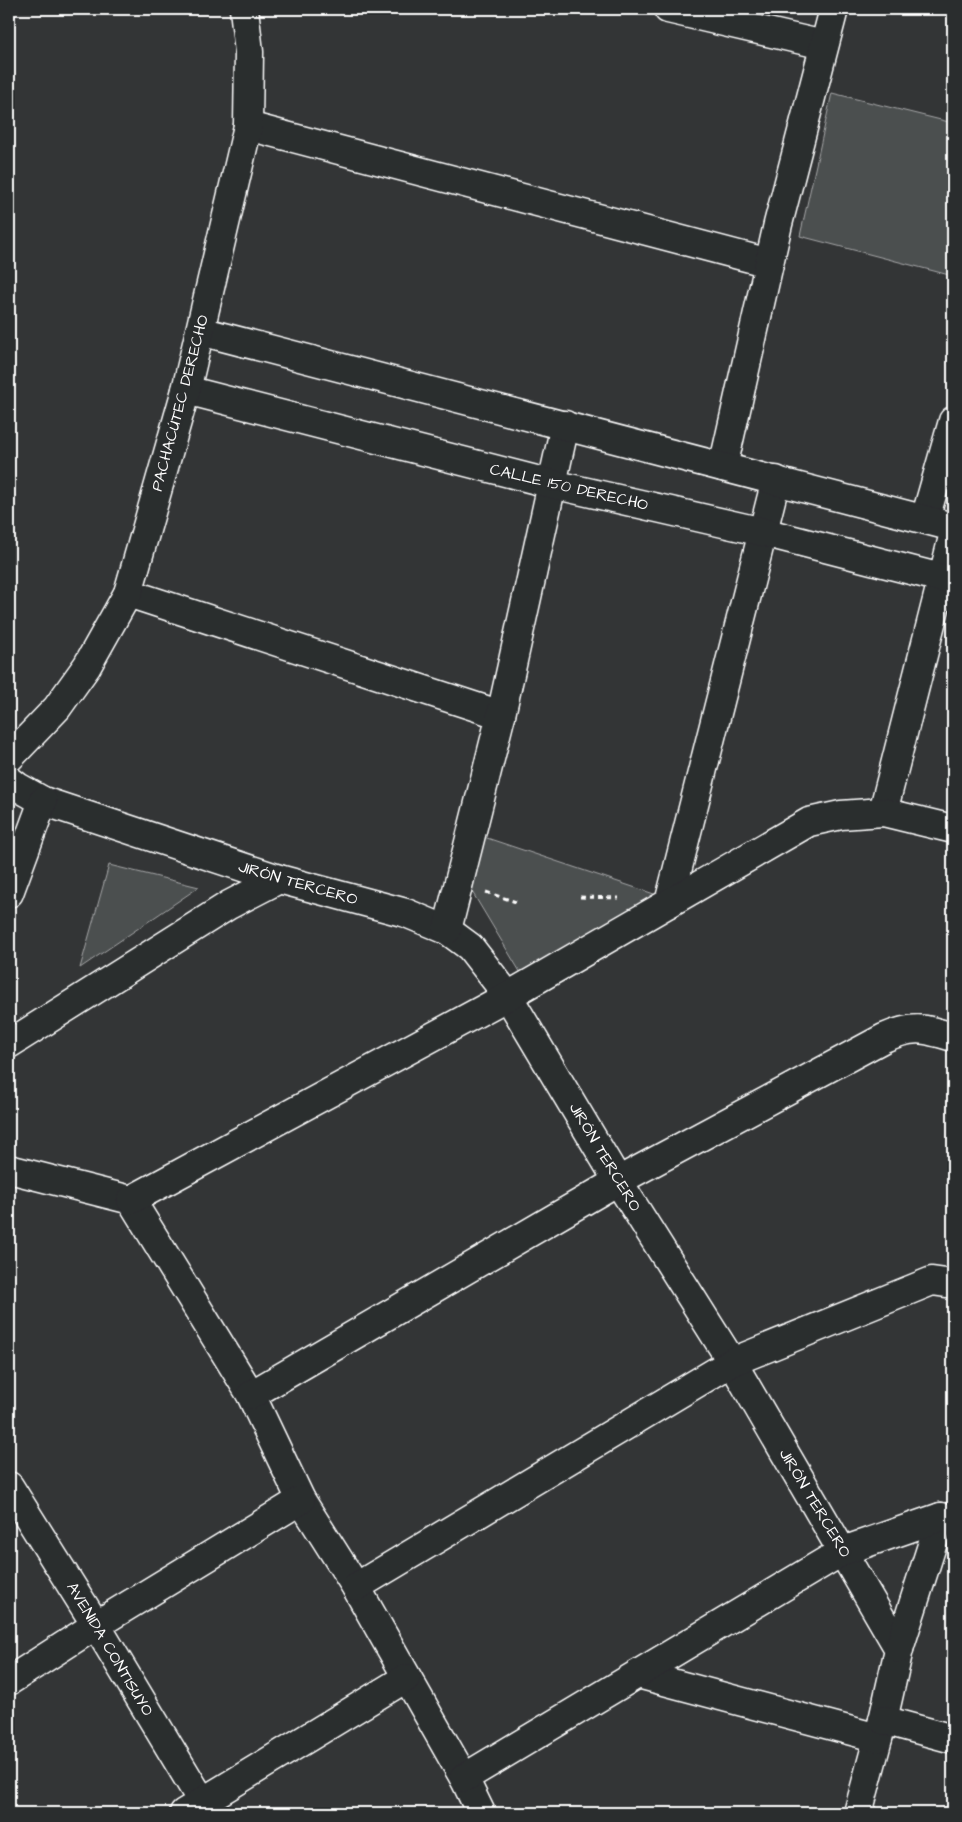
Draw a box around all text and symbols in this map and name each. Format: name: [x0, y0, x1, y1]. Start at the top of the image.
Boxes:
street label: PACHACÚTEC DERECHO: [146, 312, 214, 494]
street label: CALLE 150 DERECHO: [488, 458, 651, 516]
street label: JIRÓN TERCERO: [236, 855, 361, 911]
street label: JIRÓN TERCERO: [564, 1099, 646, 1216]
street label: JIRÓN TERCERO: [774, 1445, 856, 1562]
street label: AVENIDA CONTISUYO: [61, 1578, 159, 1720]

